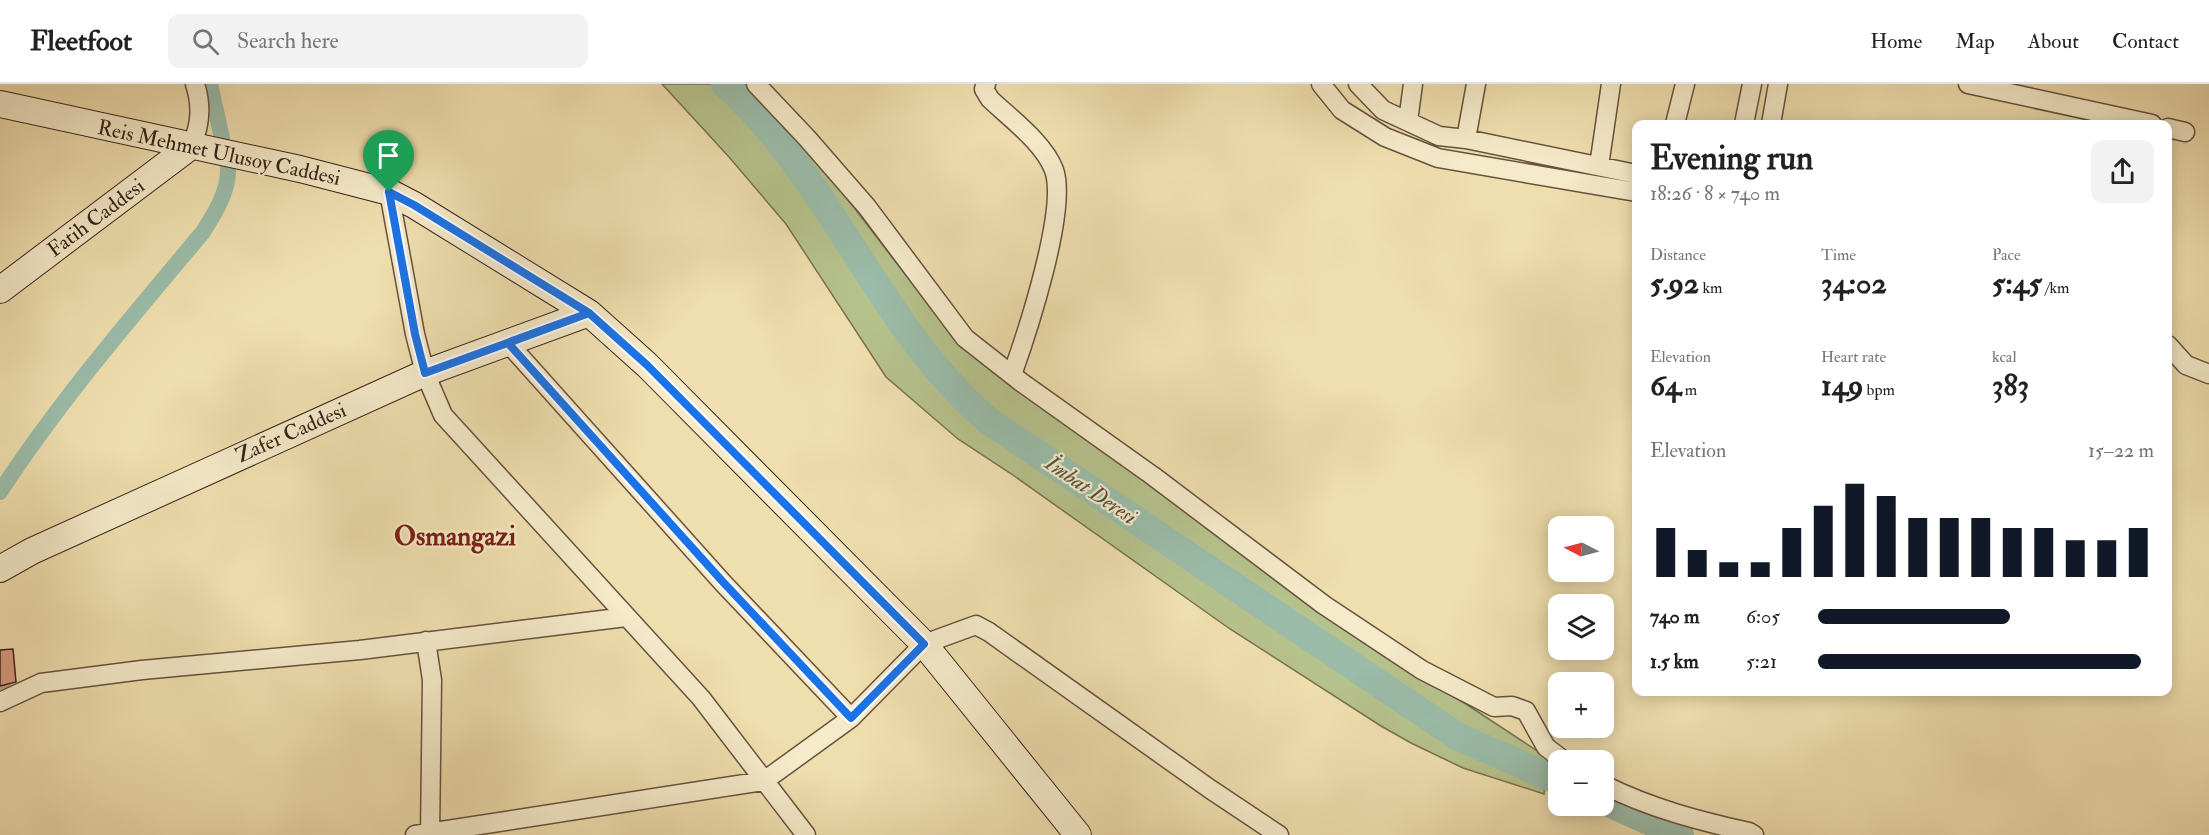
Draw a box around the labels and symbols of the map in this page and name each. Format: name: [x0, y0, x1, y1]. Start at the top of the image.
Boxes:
street label: Reis Mehmet Ulusoy Caddesi: [95, 114, 343, 192]
pin: [363, 130, 414, 192]
street label: Fatih Caddesi: [42, 172, 150, 263]
street label: Zafer Caddesi: [231, 396, 351, 469]
water label: İmbat Deresi: [1039, 449, 1142, 531]
north arrow: [1548, 516, 1614, 582]
district label: Osmangazi: [394, 520, 516, 554]

